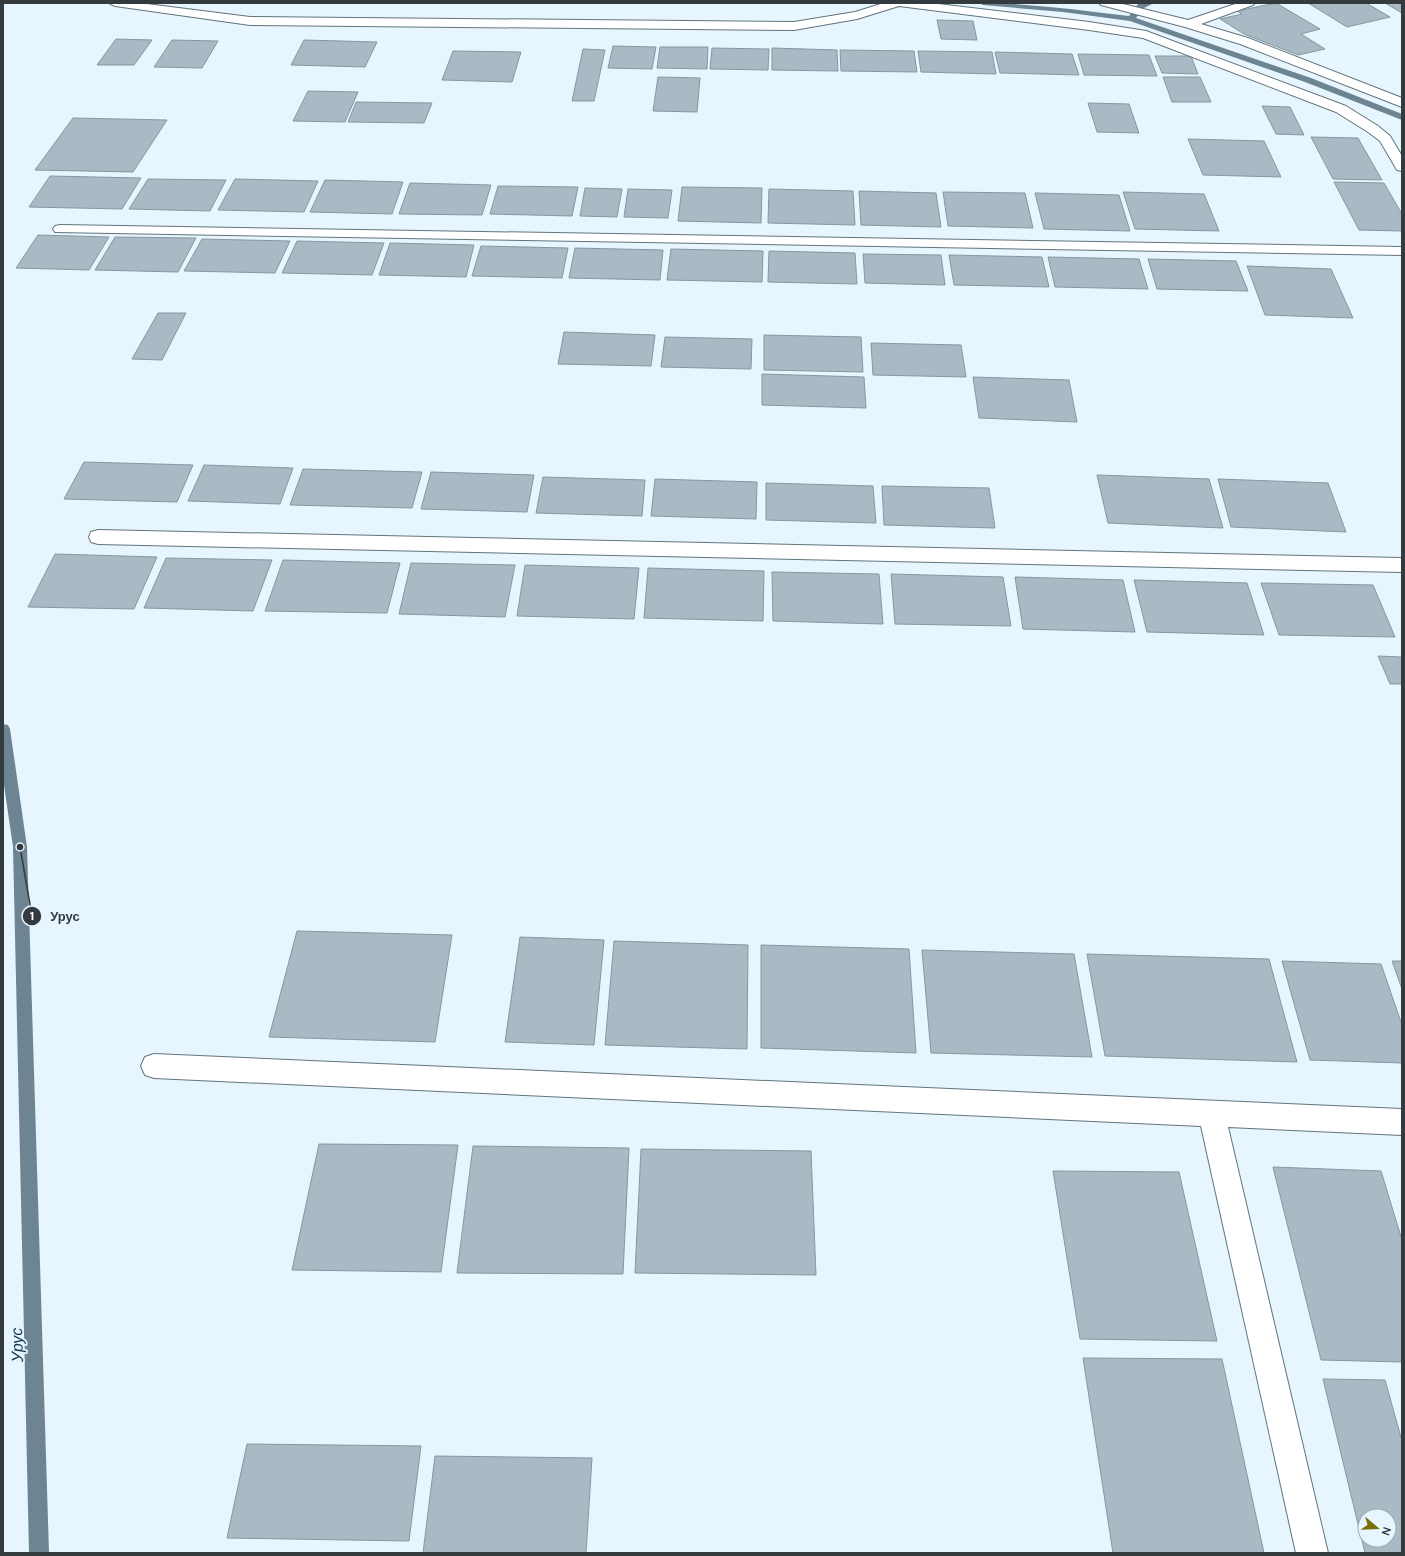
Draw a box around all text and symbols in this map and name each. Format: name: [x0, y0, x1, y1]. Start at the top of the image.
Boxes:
callout: Урус: [22, 904, 88, 929]
text: 1: [30, 908, 34, 924]
text: Урус: [50, 908, 80, 925]
water label: Урус: [6, 1327, 28, 1364]
north arrow: [1357, 1508, 1397, 1548]
text: N: [1379, 1525, 1394, 1537]

